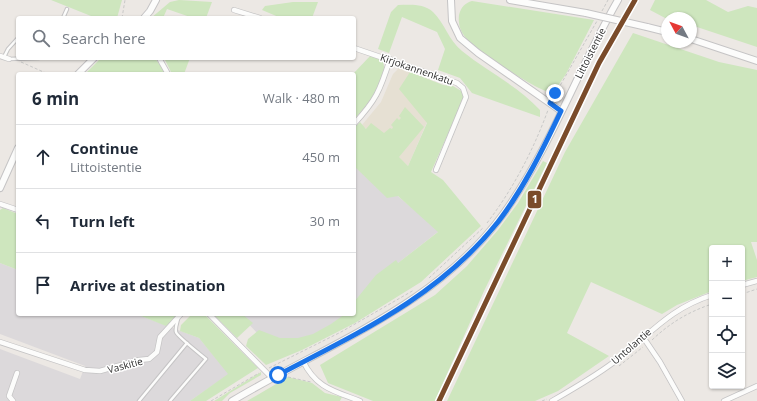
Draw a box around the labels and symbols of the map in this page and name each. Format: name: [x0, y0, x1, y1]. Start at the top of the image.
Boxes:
north arrow: [661, 12, 697, 48]
street label: Littoistentie: [571, 25, 609, 81]
street label: Kirjokannenkatu: [379, 50, 455, 88]
route end: [546, 84, 564, 102]
line badge: 1: [527, 190, 542, 209]
text: 1: [532, 191, 538, 206]
street label: Untolantie: [608, 324, 654, 367]
street label: Vaskitie: [106, 354, 144, 376]
route start: [269, 366, 287, 384]

